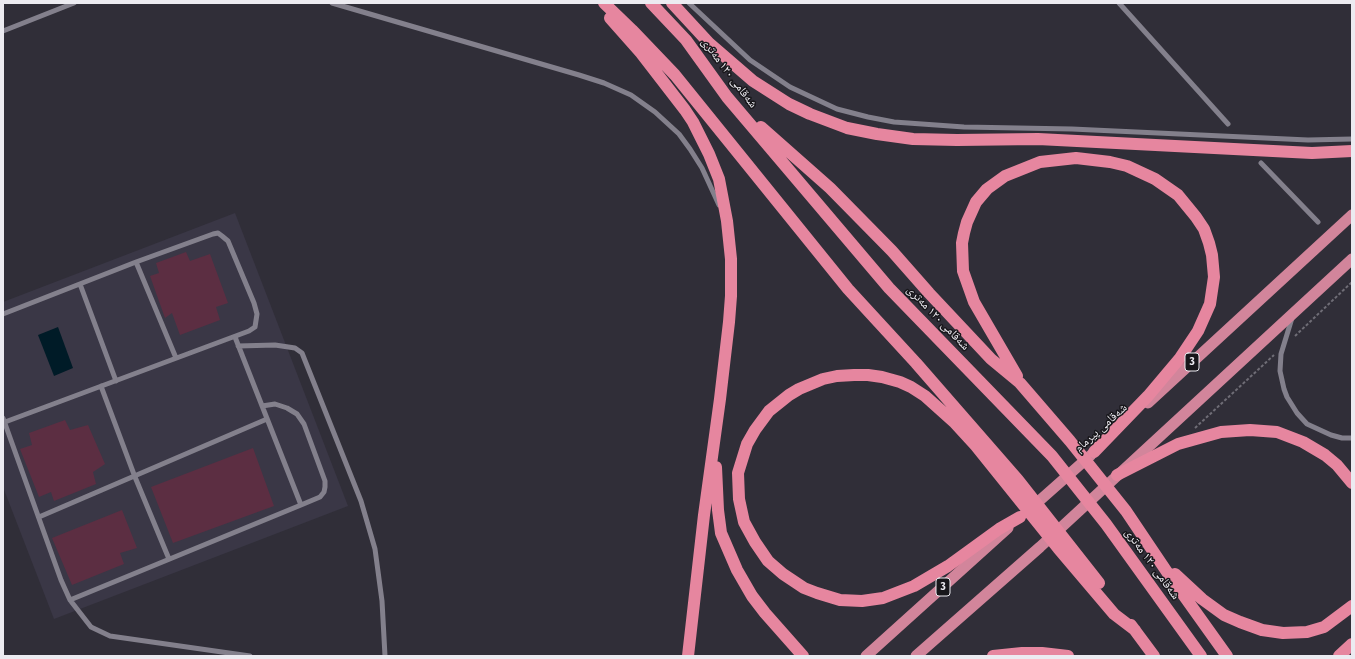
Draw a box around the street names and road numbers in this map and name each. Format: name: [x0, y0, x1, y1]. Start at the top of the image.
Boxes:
street label: شەقامی ١٢٠ مەتری: [698, 35, 760, 111]
street label: شەقامی ١٢٠ مەتری: [904, 283, 972, 353]
road number: 3: [1185, 353, 1199, 371]
street label: شەقامی پیرمام: [1072, 401, 1130, 455]
street label: شەقامی ١٢٠ مەتری: [1121, 526, 1183, 602]
road number: 3: [936, 578, 950, 596]

